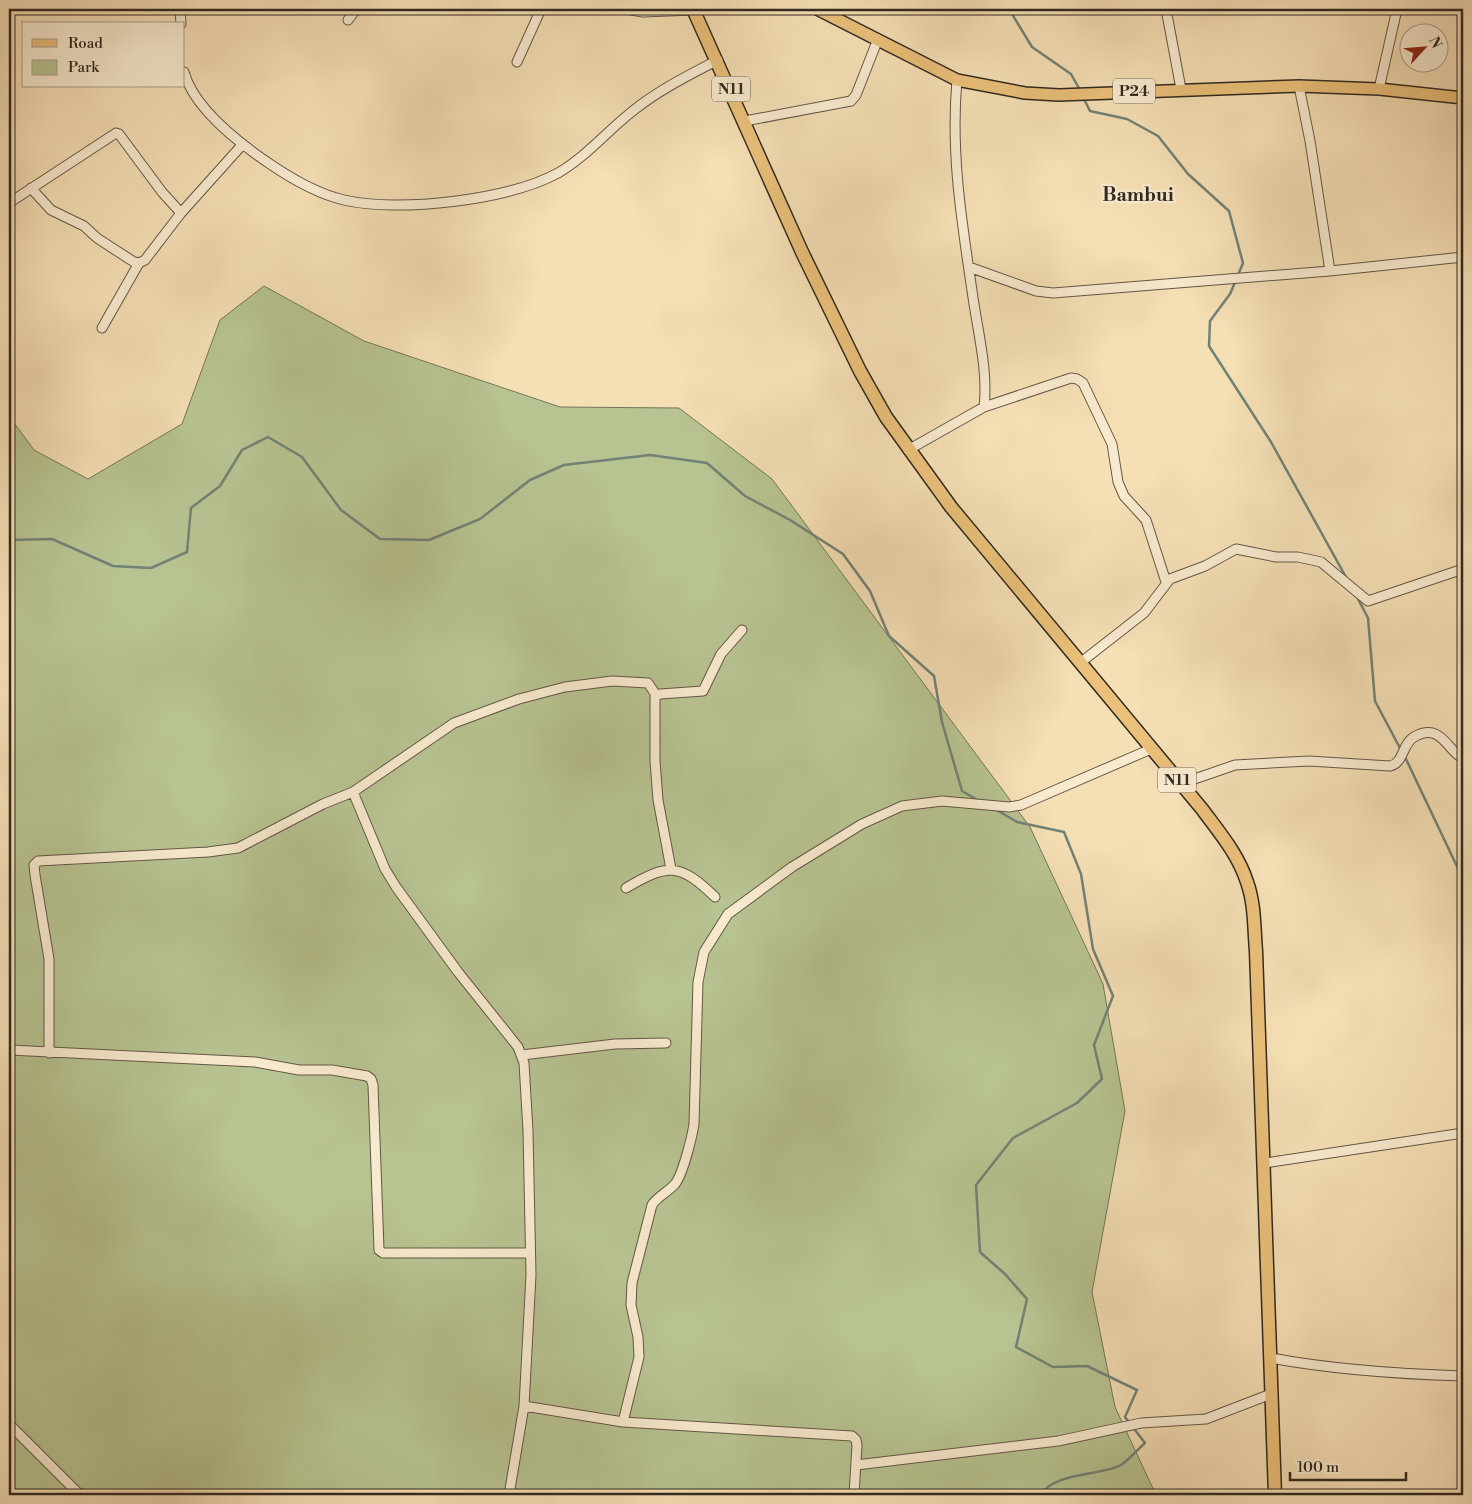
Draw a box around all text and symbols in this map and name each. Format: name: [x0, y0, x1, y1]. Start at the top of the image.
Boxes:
legend: [22, 22, 185, 88]
north arrow: [1400, 22, 1450, 72]
text: Road: [68, 34, 103, 53]
text: N: [1424, 34, 1445, 52]
text: Park: [68, 58, 100, 77]
road number: N11: [712, 76, 750, 102]
road number: P24: [1113, 78, 1155, 104]
district label: Bambui: [1102, 183, 1174, 207]
road number: N11: [1158, 768, 1196, 792]
scale bar: [1290, 1449, 1406, 1481]
text: 100 m: [1297, 1458, 1339, 1477]

